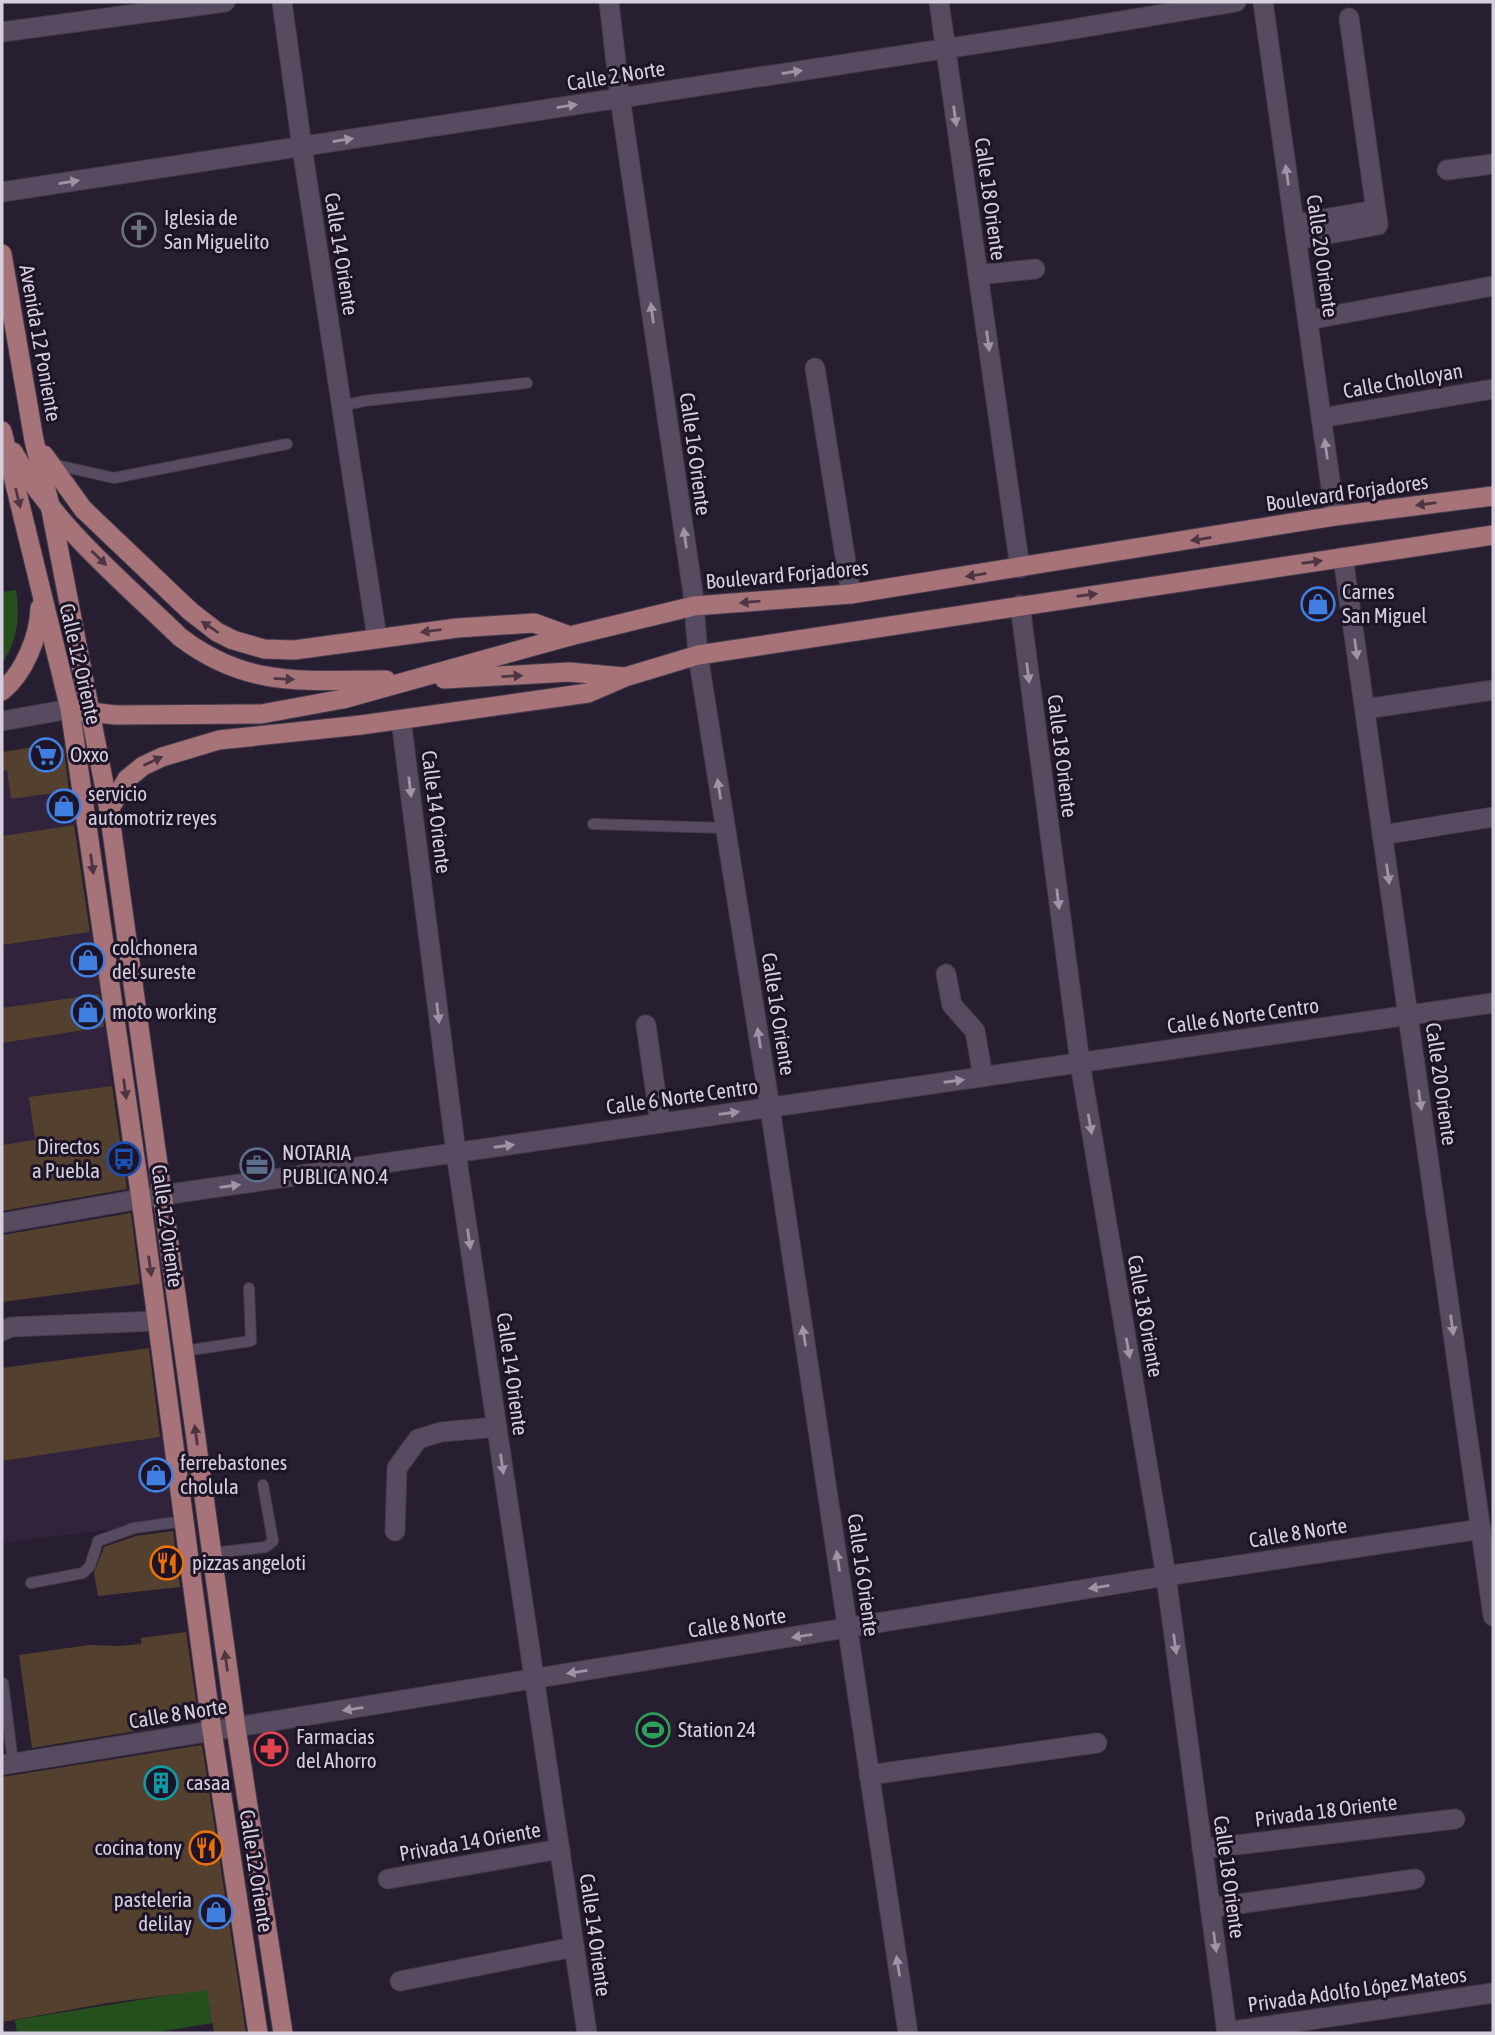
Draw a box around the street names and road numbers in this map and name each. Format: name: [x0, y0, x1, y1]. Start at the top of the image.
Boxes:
street label: Calle 2 Norte: [565, 55, 667, 95]
street label: Calle 18 Oriente: [971, 136, 1011, 262]
street label: Calle 14 Oriente: [320, 191, 364, 317]
street label: Calle 20 Oriente: [1303, 193, 1343, 319]
street label: Avenida 12 Poniente: [15, 263, 67, 423]
street label: Calle Cholloyan: [1341, 358, 1465, 402]
street label: Calle 16 Oriente: [676, 391, 716, 517]
street label: Boulevard Forjadores: [1264, 469, 1430, 515]
street label: Boulevard Forjadores: [704, 555, 869, 593]
street label: Calle 12 Oriente: [55, 601, 107, 727]
street label: Calle 18 Oriente: [1044, 693, 1082, 819]
street label: Calle 14 Oriente: [418, 749, 456, 875]
street label: Calle 16 Oriente: [757, 951, 801, 1077]
street label: Calle 6 Norte Centro: [1165, 992, 1320, 1038]
street label: Calle 20 Oriente: [1422, 1021, 1462, 1147]
street label: Calle 6 Norte Centro: [604, 1073, 759, 1119]
street label: Calle 12 Oriente: [148, 1163, 188, 1289]
street label: Calle 18 Oriente: [1123, 1253, 1169, 1379]
street label: Calle 14 Oriente: [493, 1311, 533, 1437]
street label: Calle 16 Oriente: [844, 1512, 884, 1638]
street label: Calle 8 Norte: [1247, 1512, 1349, 1552]
street label: Calle 8 Norte: [686, 1602, 788, 1642]
street label: Calle 8 Norte: [127, 1693, 229, 1733]
street label: Privada 18 Oriente: [1253, 1789, 1398, 1831]
street label: Calle 12 Oriente: [235, 1808, 279, 1934]
street label: Calle 18 Oriente: [1210, 1814, 1250, 1940]
street label: Privada 14 Oriente: [397, 1817, 542, 1865]
street label: Calle 14 Oriente: [576, 1872, 616, 1998]
street label: Privada Adolfo López Mateos: [1246, 1962, 1468, 2016]

